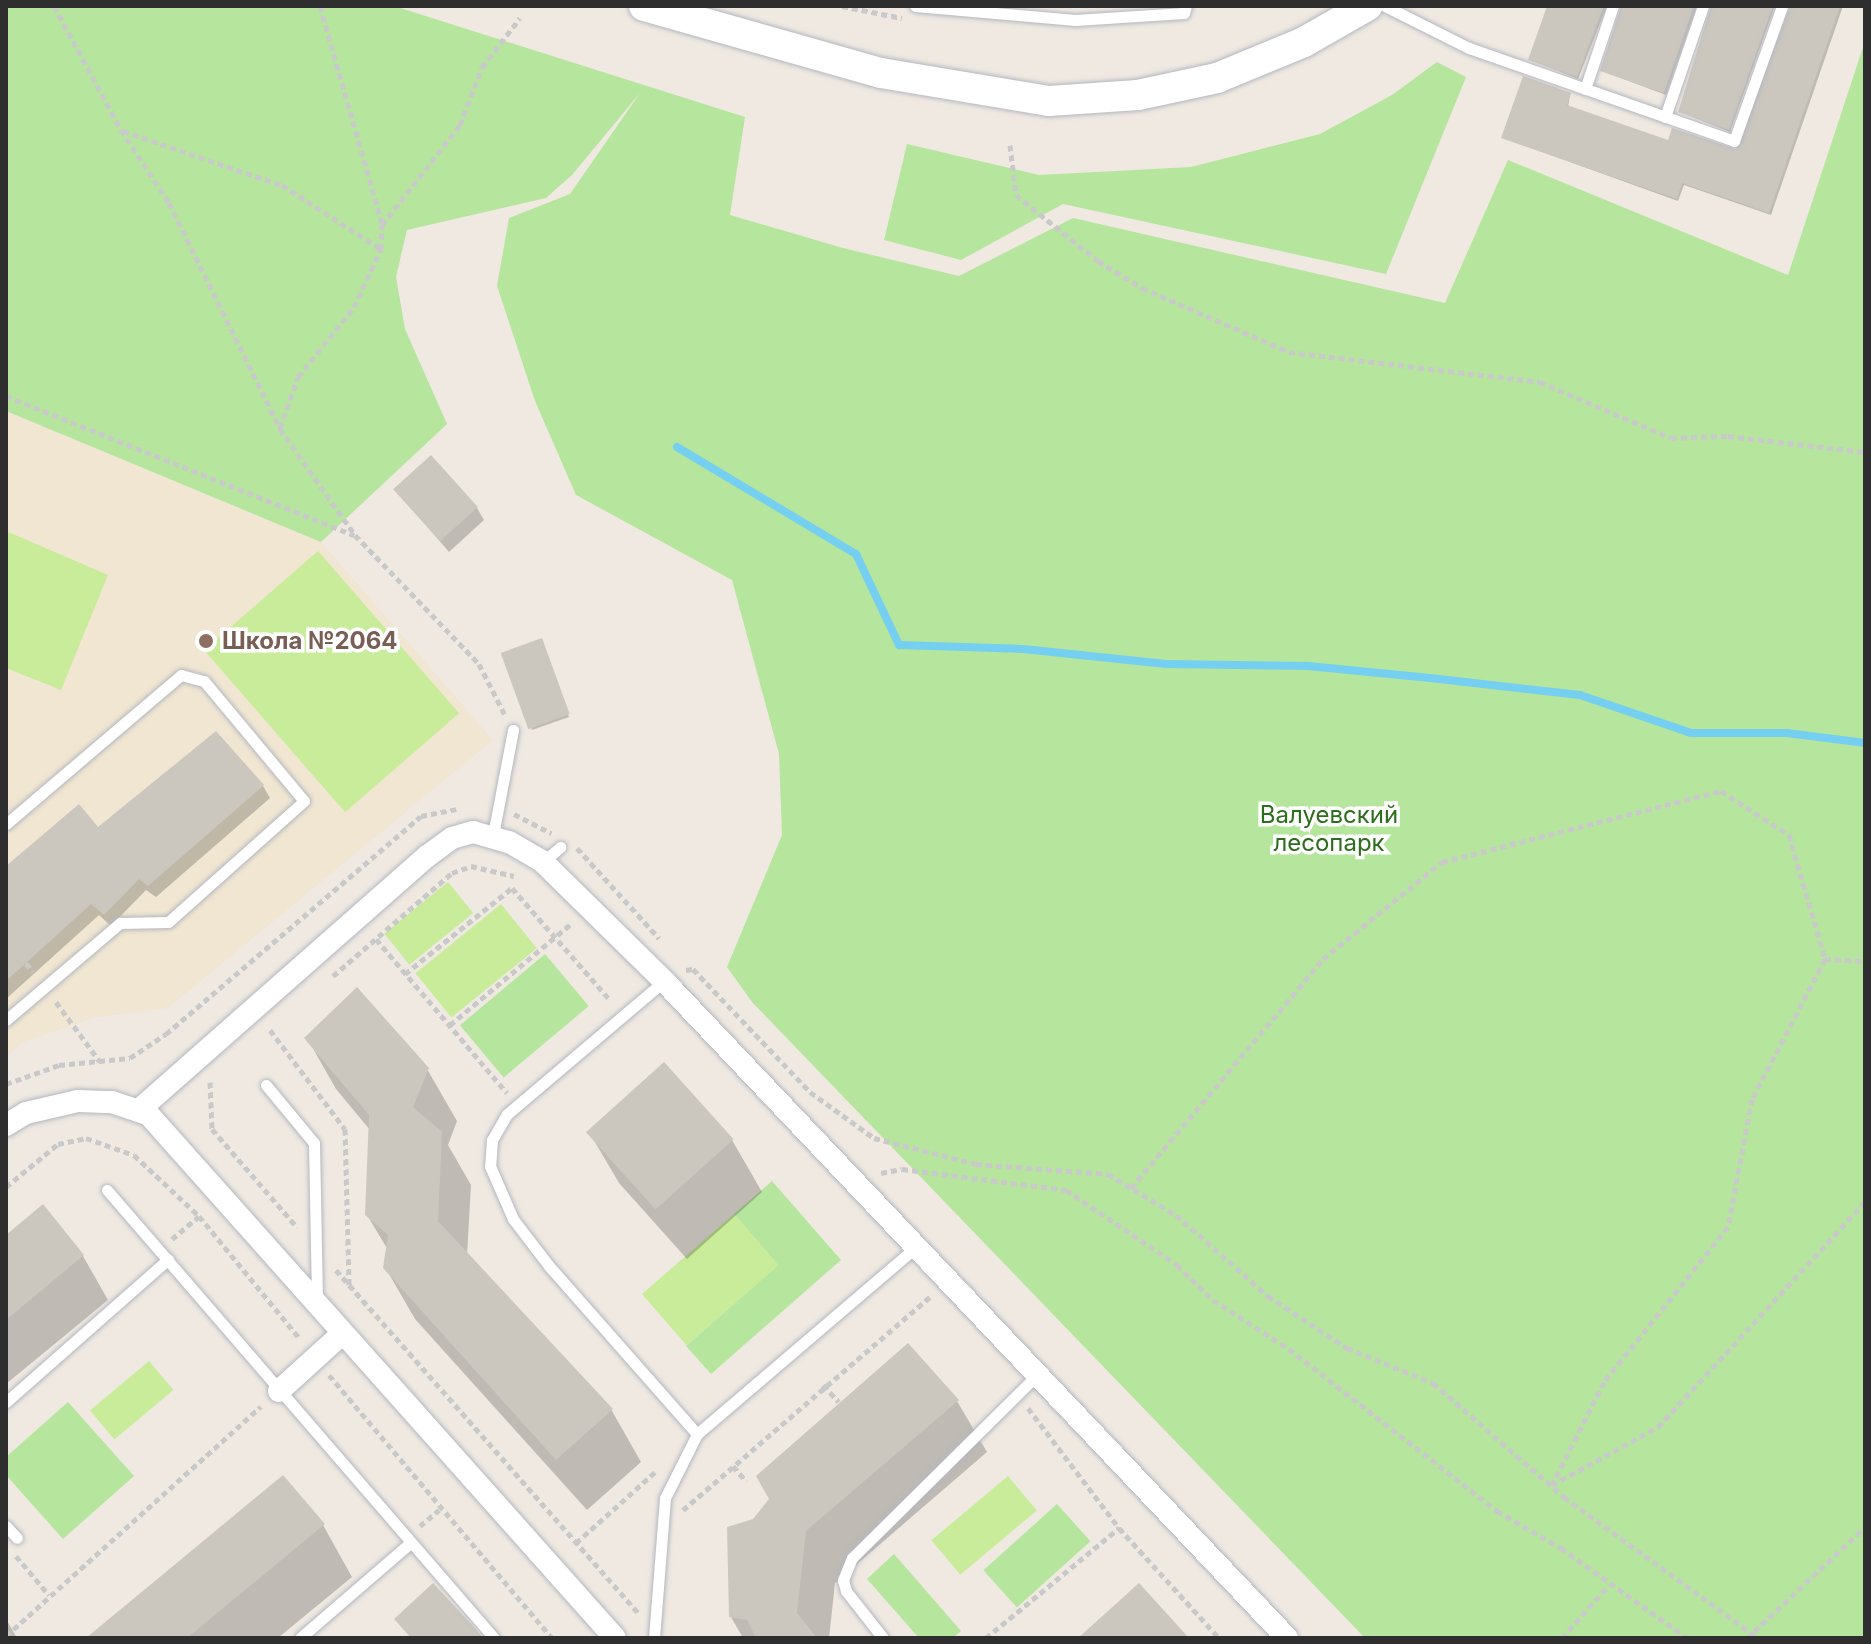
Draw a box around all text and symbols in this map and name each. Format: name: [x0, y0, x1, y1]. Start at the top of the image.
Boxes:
place label: Школа №2064: [222, 627, 398, 655]
marker: Школа №2064: [197, 632, 215, 650]
park label: Валуевский лесопарк: [1260, 801, 1398, 857]

